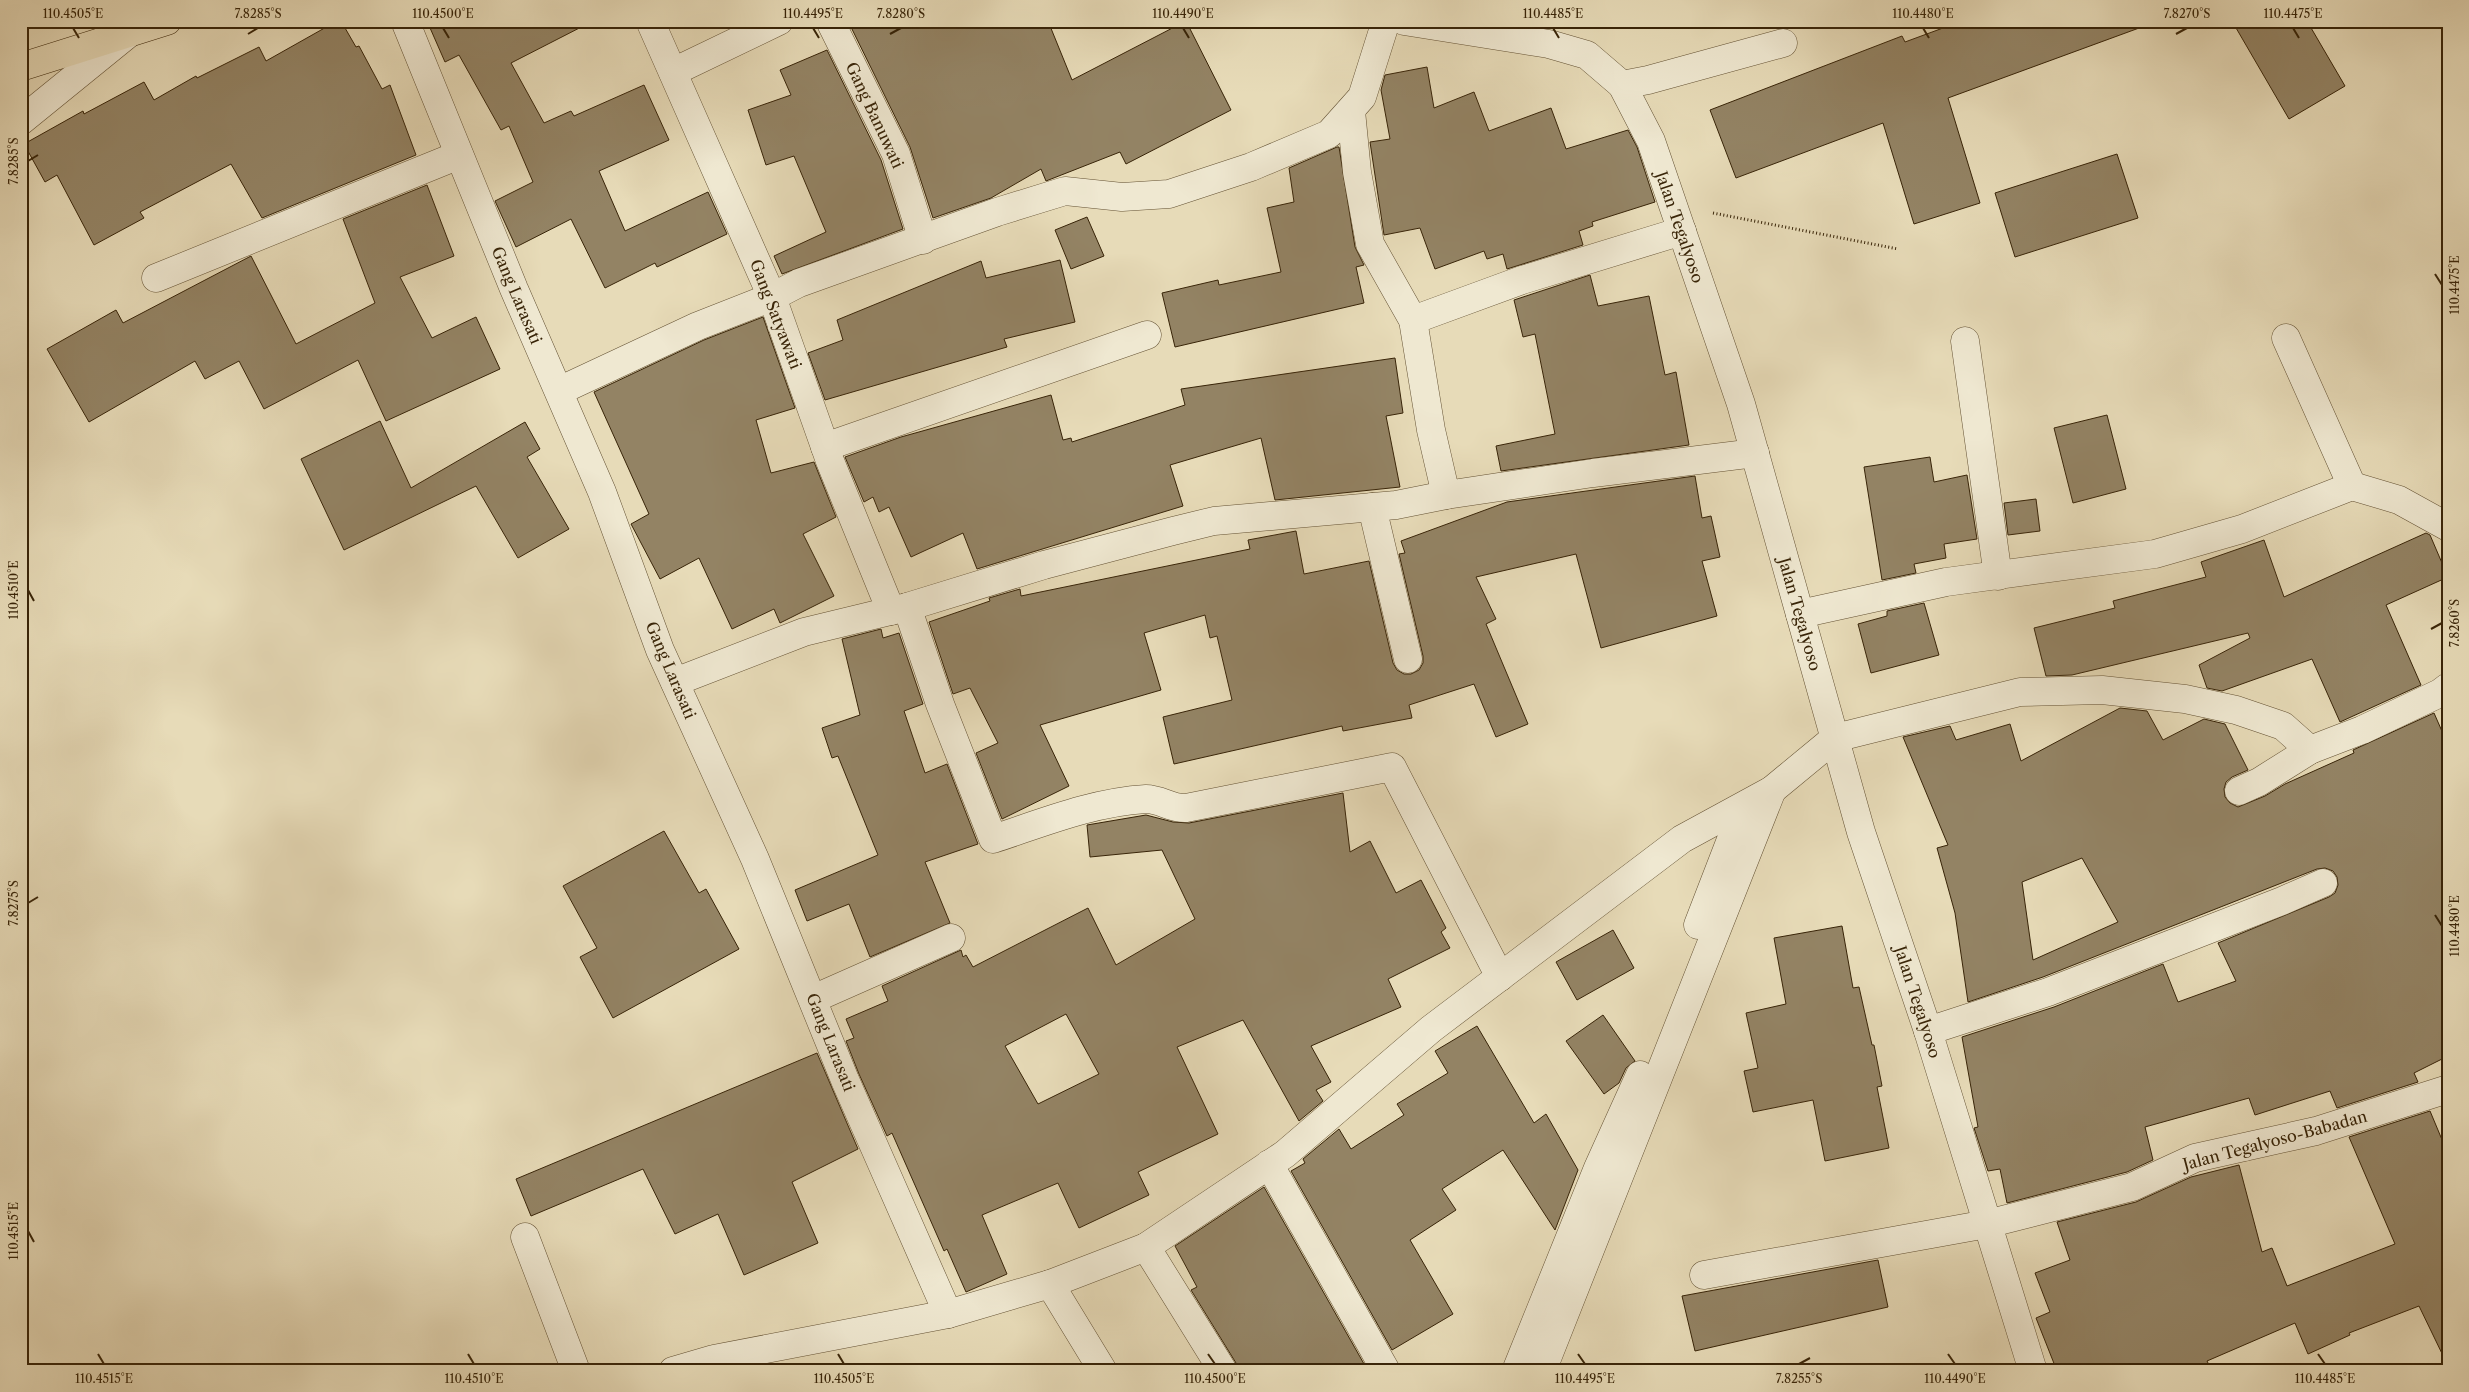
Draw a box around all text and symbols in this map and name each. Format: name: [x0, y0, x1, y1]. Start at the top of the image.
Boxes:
text: 110.4505°E: [43, 6, 103, 21]
text: 7.8285°S: [234, 6, 282, 21]
text: 110.4500°E: [412, 6, 474, 21]
text: 110.4495°E: [783, 6, 843, 21]
text: 7.8280°S: [877, 6, 925, 21]
text: 110.4490°E: [1152, 6, 1214, 21]
text: 110.4485°E: [1523, 6, 1583, 21]
text: 110.4480°E: [1892, 6, 1954, 21]
text: 7.8270°S: [2163, 6, 2211, 21]
text: 110.4475°E: [2263, 6, 2323, 21]
street label: Gang Banuwati: [842, 59, 908, 171]
text: 7.8285°S: [6, 137, 21, 185]
street label: Jalan Tegalyoso: [1651, 166, 1709, 286]
street label: Gang Larasati: [487, 243, 547, 347]
text: 110.4475°E: [2447, 255, 2462, 315]
street label: Gang Satyawati: [746, 256, 806, 372]
street label: Jalan Tegalyoso: [1773, 552, 1826, 673]
text: 110.4510°E: [6, 561, 21, 620]
text: 7.8260°S: [2447, 599, 2462, 647]
street label: Gang Larasati: [641, 618, 701, 722]
text: 7.8275°S: [6, 880, 21, 926]
text: 110.4480°E: [2447, 895, 2462, 957]
street label: Jalan Tegalyoso: [1890, 940, 1946, 1061]
street label: Gang Larasati: [802, 990, 860, 1094]
street label: Jalan Tegalyoso-Babadan: [2178, 1106, 2369, 1175]
text: 110.4515°E: [6, 1202, 21, 1260]
text: 110.4515°E: [75, 1371, 133, 1386]
text: 110.4510°E: [445, 1371, 504, 1386]
text: 110.4505°E: [814, 1371, 874, 1386]
text: 110.4500°E: [1184, 1371, 1246, 1386]
text: 110.4495°E: [1555, 1371, 1615, 1386]
text: 7.8255°S: [1776, 1371, 1822, 1386]
text: 110.4490°E: [1924, 1371, 1986, 1386]
text: 110.4485°E: [2295, 1371, 2355, 1386]

